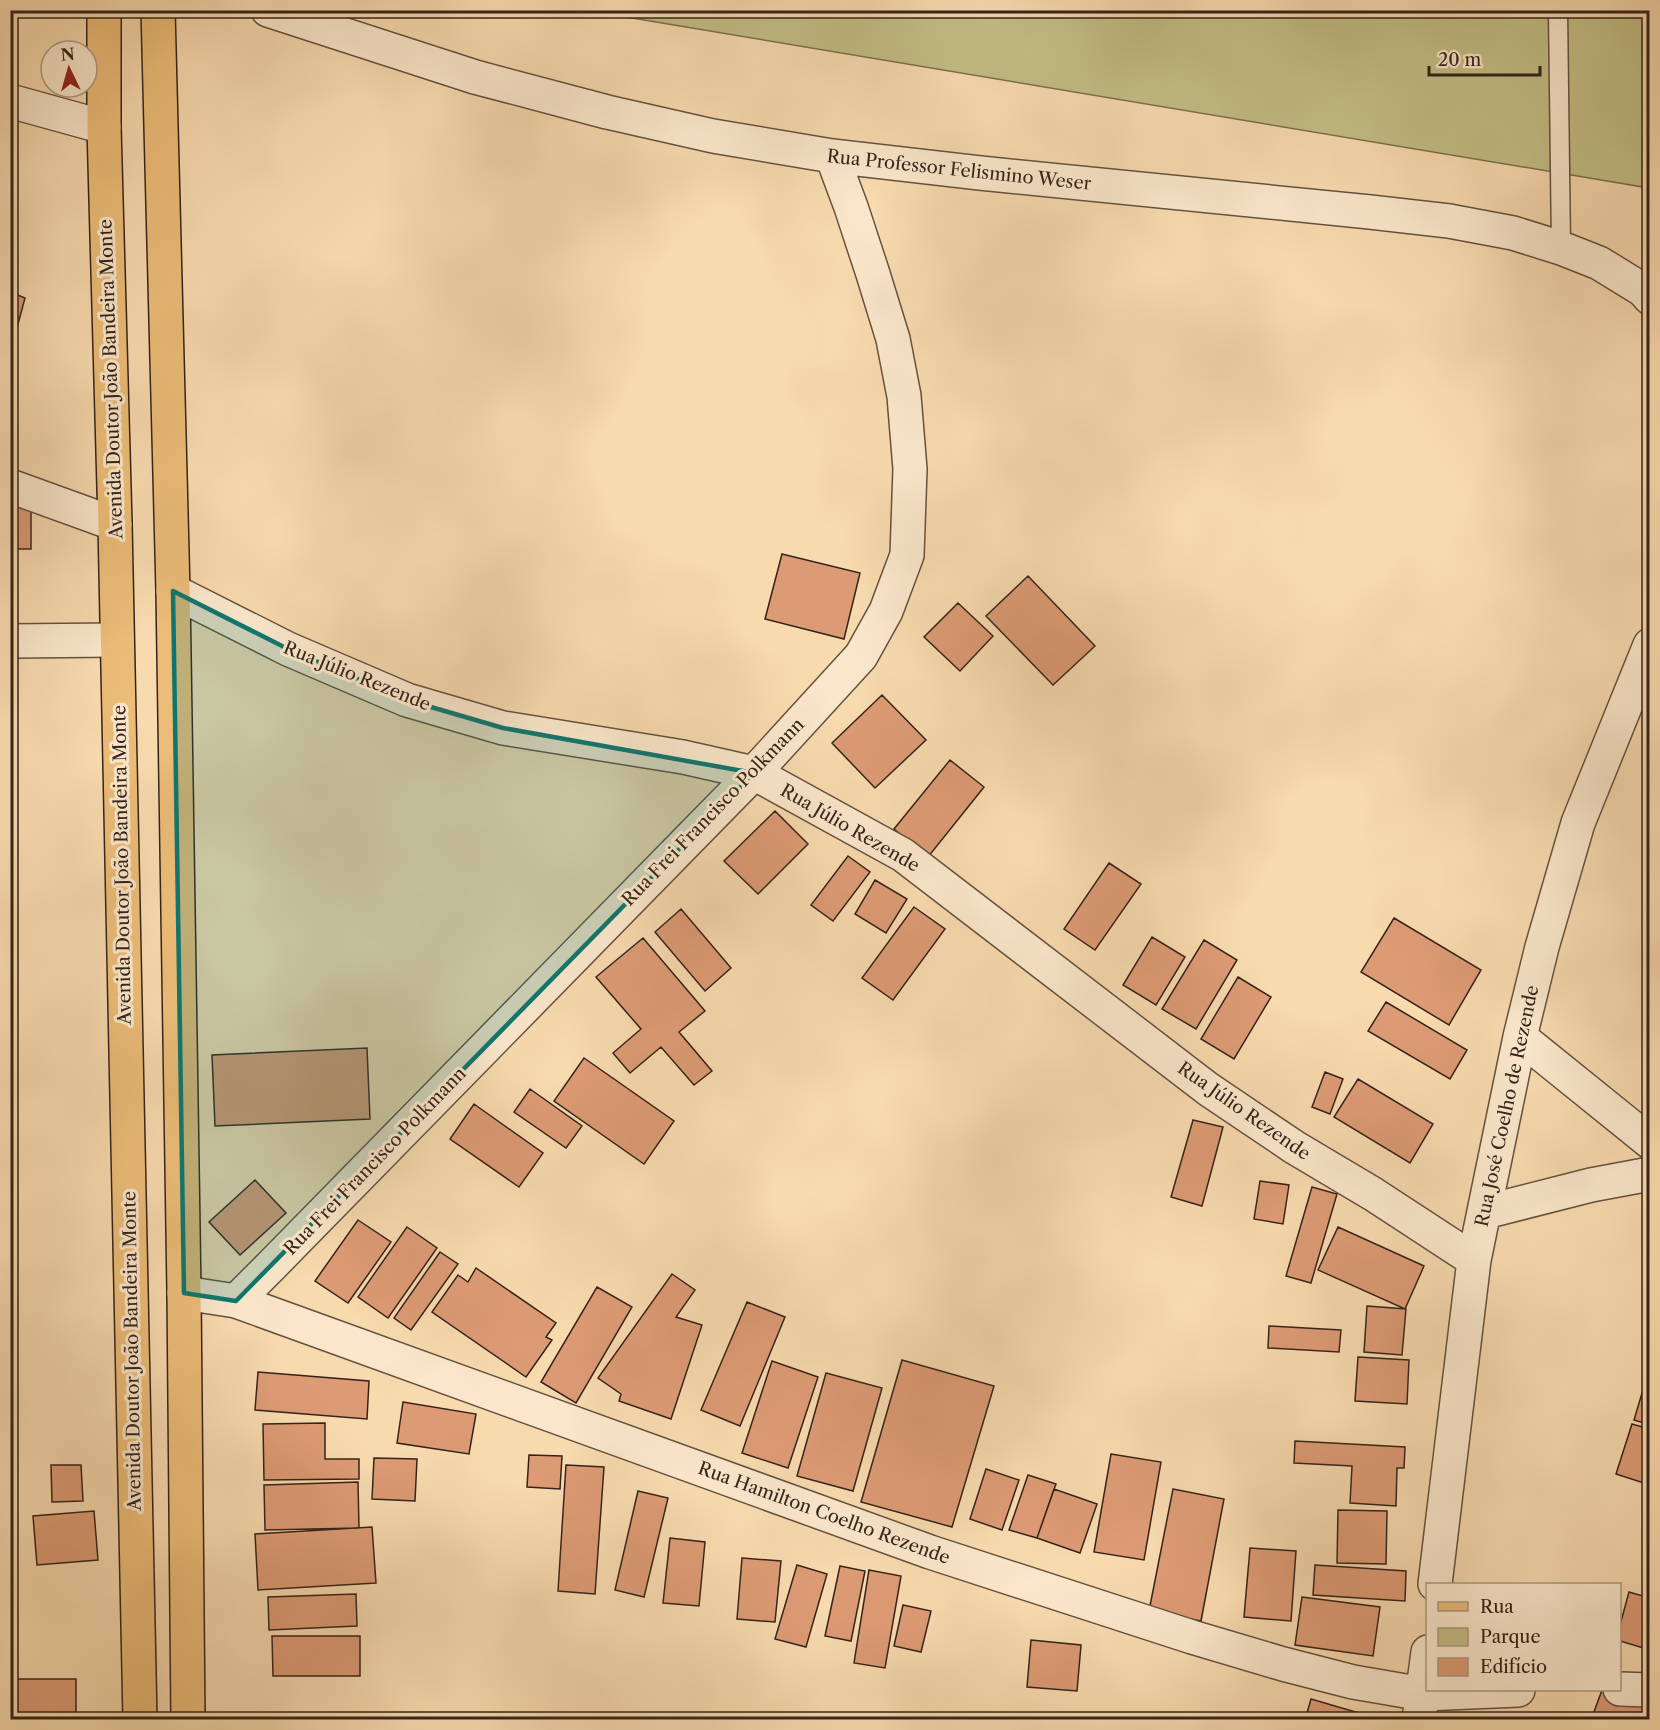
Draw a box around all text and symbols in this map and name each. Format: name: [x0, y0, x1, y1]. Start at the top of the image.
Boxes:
north arrow: [39, 39, 99, 99]
scale bar: [1429, 39, 1540, 77]
text: N: [60, 43, 76, 65]
text: 20 m: [1438, 49, 1482, 71]
street label: Rua Professor Felismino Weser: [826, 145, 1093, 195]
street label: Avenida Doutor João Bandeira Monte: [94, 219, 128, 540]
street label: Rua Júlio Rezende: [280, 636, 434, 716]
street label: Avenida Doutor João Bandeira Monte: [108, 705, 136, 1026]
street label: Rua Frei Francisco Polkmann: [617, 713, 809, 911]
street label: Rua Júlio Rezende: [777, 779, 923, 877]
street label: Rua José Coelho de Rezende: [1471, 983, 1543, 1229]
street label: Rua Júlio Rezende: [1173, 1057, 1315, 1165]
street label: Rua Frei Francisco Polkmann: [279, 1062, 471, 1260]
street label: Avenida Doutor João Bandeira Monte: [118, 1191, 146, 1512]
street label: Rua Hamilton Coelho Rezende: [695, 1457, 953, 1569]
legend: [1426, 1583, 1621, 1691]
text: Rua: [1480, 1596, 1514, 1618]
text: Parque: [1480, 1626, 1541, 1648]
text: Edifício: [1480, 1656, 1547, 1678]

